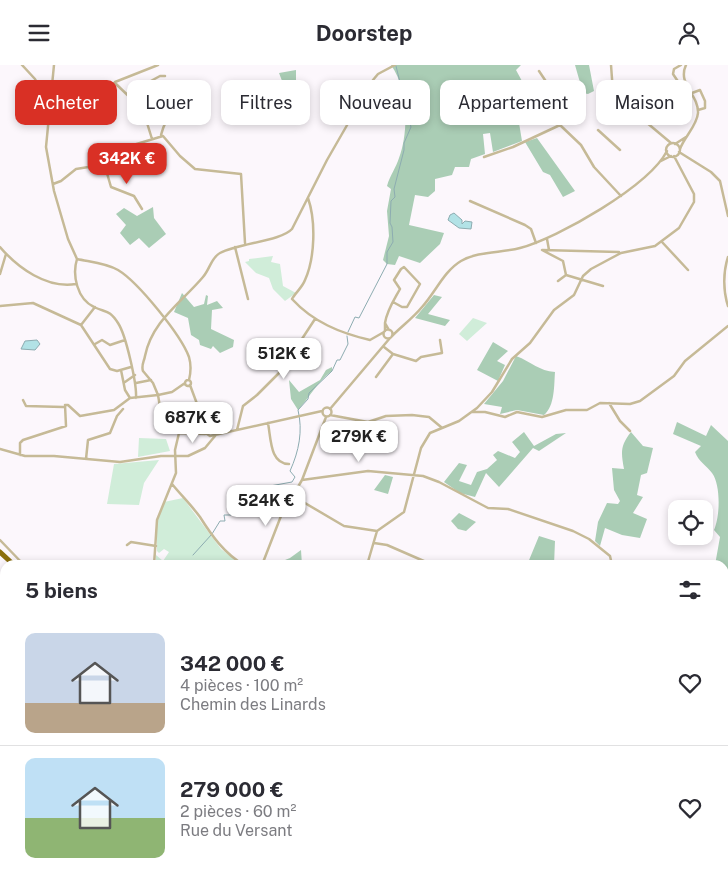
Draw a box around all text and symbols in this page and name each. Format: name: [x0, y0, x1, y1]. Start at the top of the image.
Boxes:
icon: menu: [25, 19, 53, 47]
icon: person: [675, 19, 703, 47]
text: Doorstep: [316, 20, 412, 46]
chip: Acheter: [15, 80, 117, 125]
chip: Louer: [127, 80, 211, 125]
chip: Filtres: [221, 80, 310, 125]
chip: Nouveau: [320, 80, 430, 125]
chip: Appartement: [440, 80, 586, 125]
chip: Maison: [596, 80, 692, 125]
pin: 342K €: [86, 143, 168, 185]
text: 342K €: [99, 149, 155, 168]
pin: 512K €: [243, 337, 325, 380]
text: 512K €: [257, 344, 311, 363]
pin: 687K €: [152, 401, 234, 444]
text: 687K €: [165, 408, 221, 427]
pin: 279K €: [318, 421, 400, 463]
text: 279K €: [331, 427, 387, 446]
pin: 524K €: [225, 485, 307, 527]
text: 524K €: [238, 491, 294, 510]
map controls: [668, 500, 713, 545]
button: locate: [668, 500, 713, 545]
icon: filters: [676, 576, 704, 604]
text: 5 biens: [25, 578, 98, 603]
text: 342 000 €: [180, 651, 285, 676]
icon: home: [65, 653, 125, 713]
icon: heart: [676, 669, 704, 697]
text: 4 pièces · 100 m²: [180, 676, 303, 695]
text: Chemin des Linards: [180, 695, 326, 714]
text: 279 000 €: [180, 777, 284, 802]
icon: home: [65, 778, 125, 838]
icon: heart: [676, 794, 704, 822]
text: 2 pièces · 60 m²: [180, 802, 296, 821]
text: Rue du Versant: [180, 821, 292, 840]

